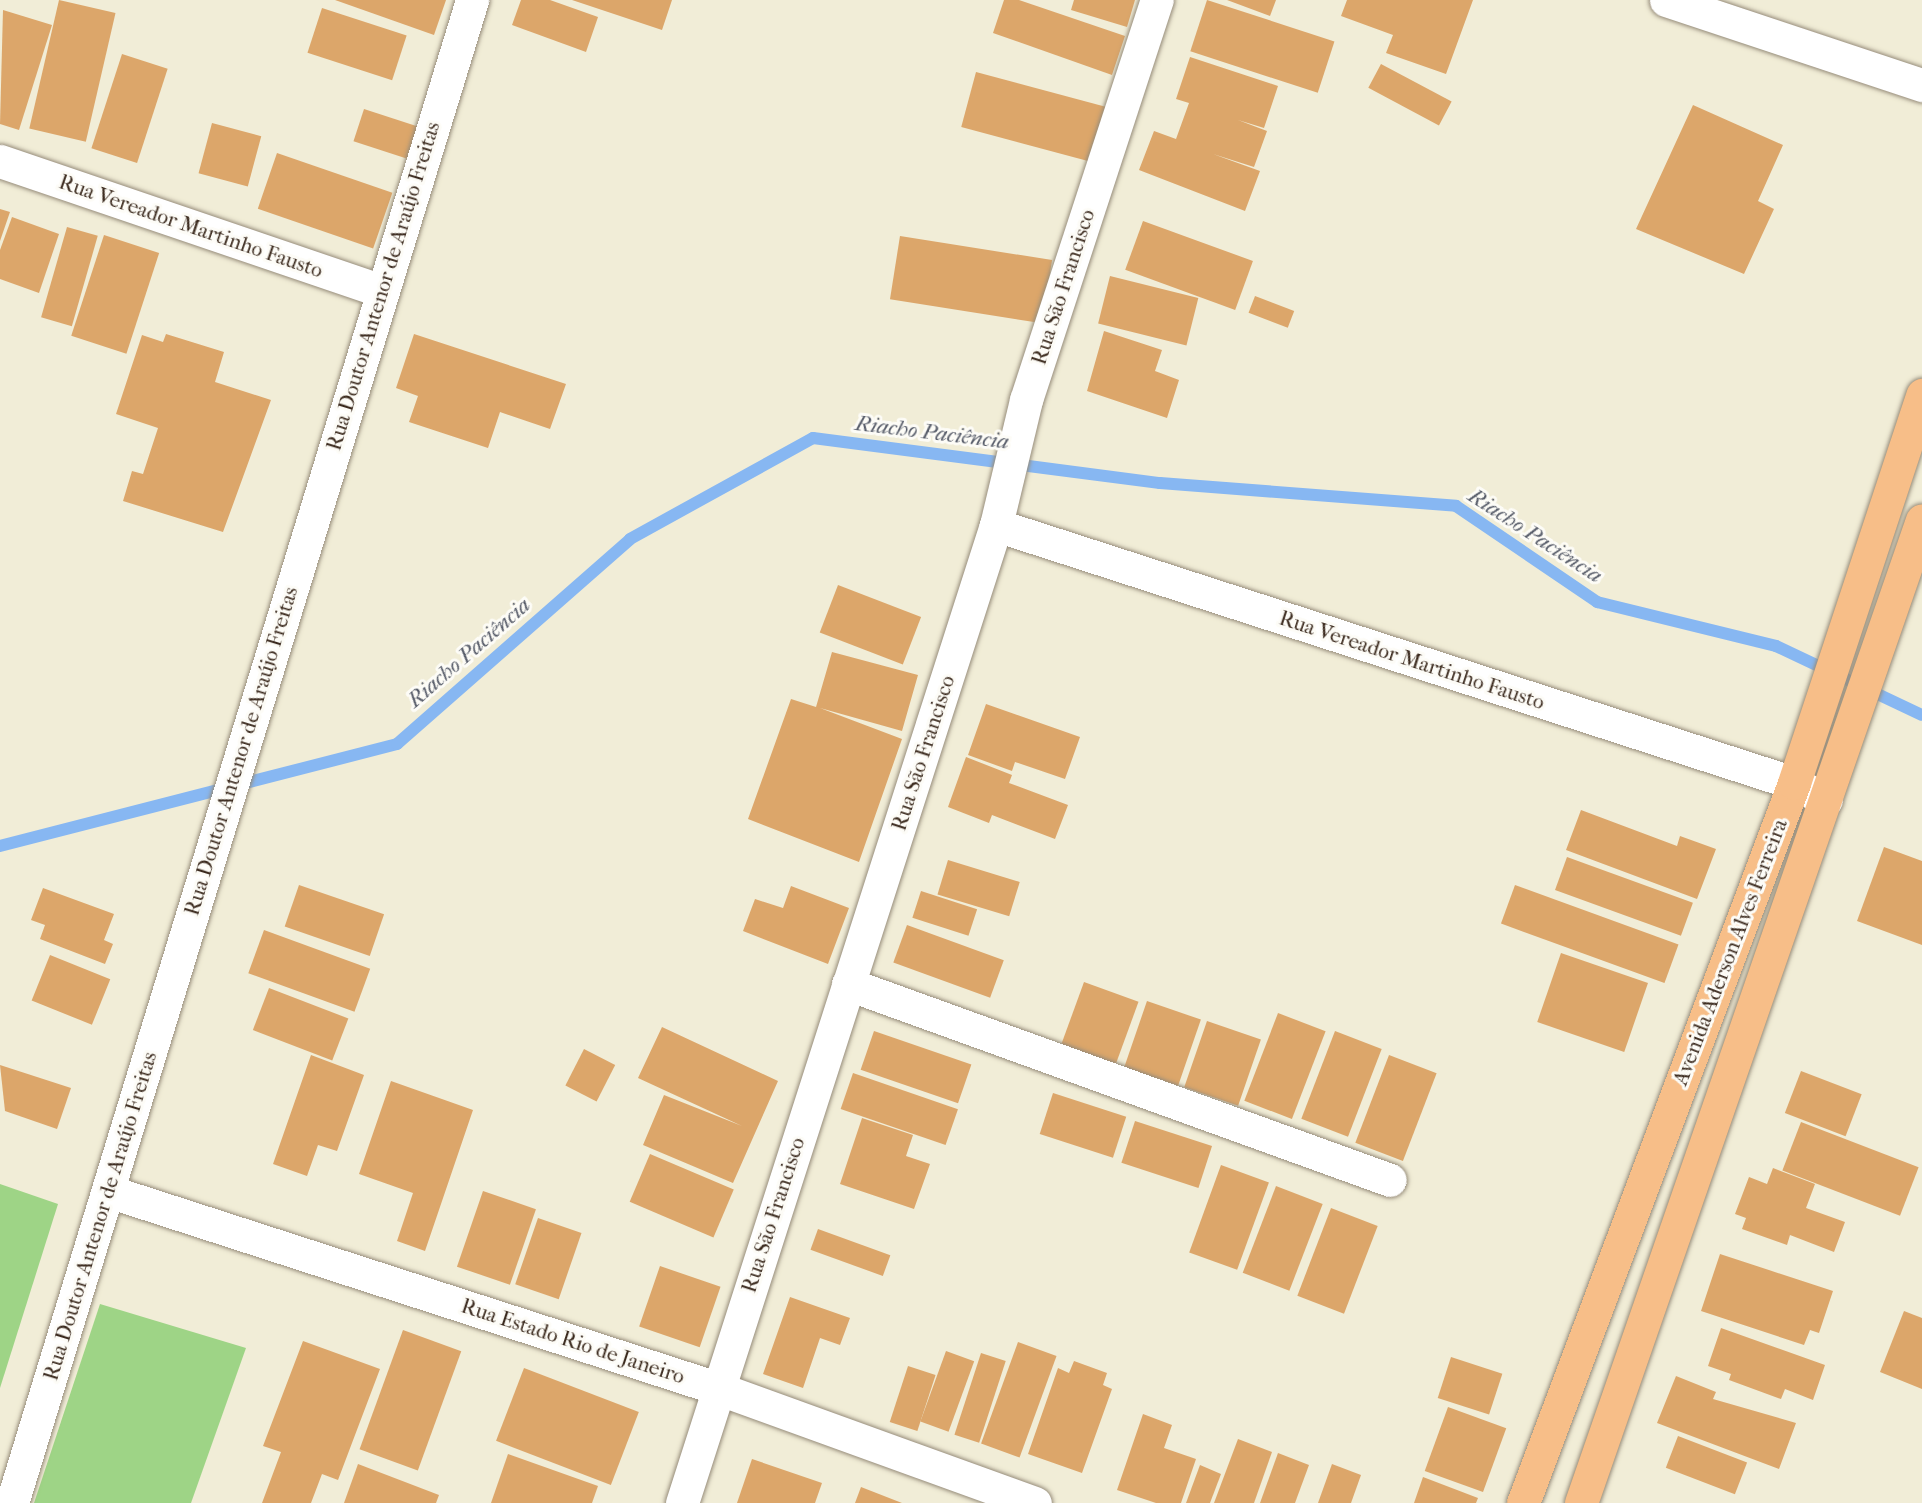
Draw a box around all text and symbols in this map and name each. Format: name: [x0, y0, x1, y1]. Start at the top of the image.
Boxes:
street label: Rua Doutor Antenor de Araújo Freitas: [321, 118, 445, 454]
street label: Rua Vereador Martinho Fausto: [56, 169, 326, 283]
street label: Rua São Francisco: [1026, 206, 1100, 368]
water label: Riacho Paciência: [854, 410, 1010, 456]
water label: Riacho Paciência: [1463, 483, 1607, 589]
street label: Rua Doutor Antenor de Araújo Freitas: [179, 583, 303, 919]
water label: Riacho Paciência: [402, 592, 536, 714]
street label: Rua Vereador Martinho Fausto: [1276, 605, 1548, 715]
street label: Rua São Francisco: [886, 672, 960, 834]
street label: Avenida Aderson Alves Ferreira: [1667, 815, 1793, 1089]
street label: Rua Doutor Antenor de Araújo Freitas: [38, 1048, 162, 1384]
street label: Rua São Francisco: [736, 1134, 810, 1296]
street label: Rua Estado Rio de Janeiro: [458, 1293, 688, 1389]

